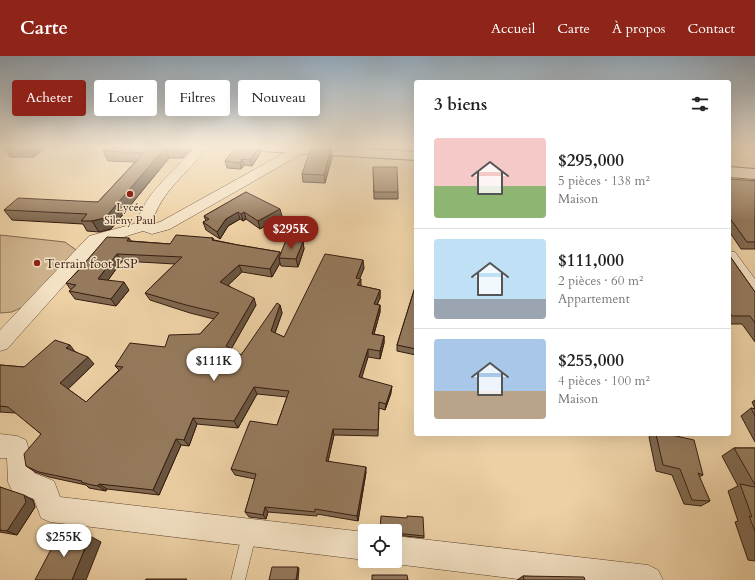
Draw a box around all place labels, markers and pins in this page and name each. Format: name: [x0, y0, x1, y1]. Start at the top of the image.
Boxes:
marker: Lycée Sileny Paul: [125, 189, 135, 199]
place label: Lycée Sileny Paul: [104, 200, 156, 228]
pin: $295K: [263, 216, 319, 250]
place label: Terrain foot LSP: [45, 255, 138, 273]
marker: Terrain foot LSP: [32, 258, 42, 268]
pin: $111K: [186, 348, 242, 382]
pin: $255K: [36, 524, 92, 558]

